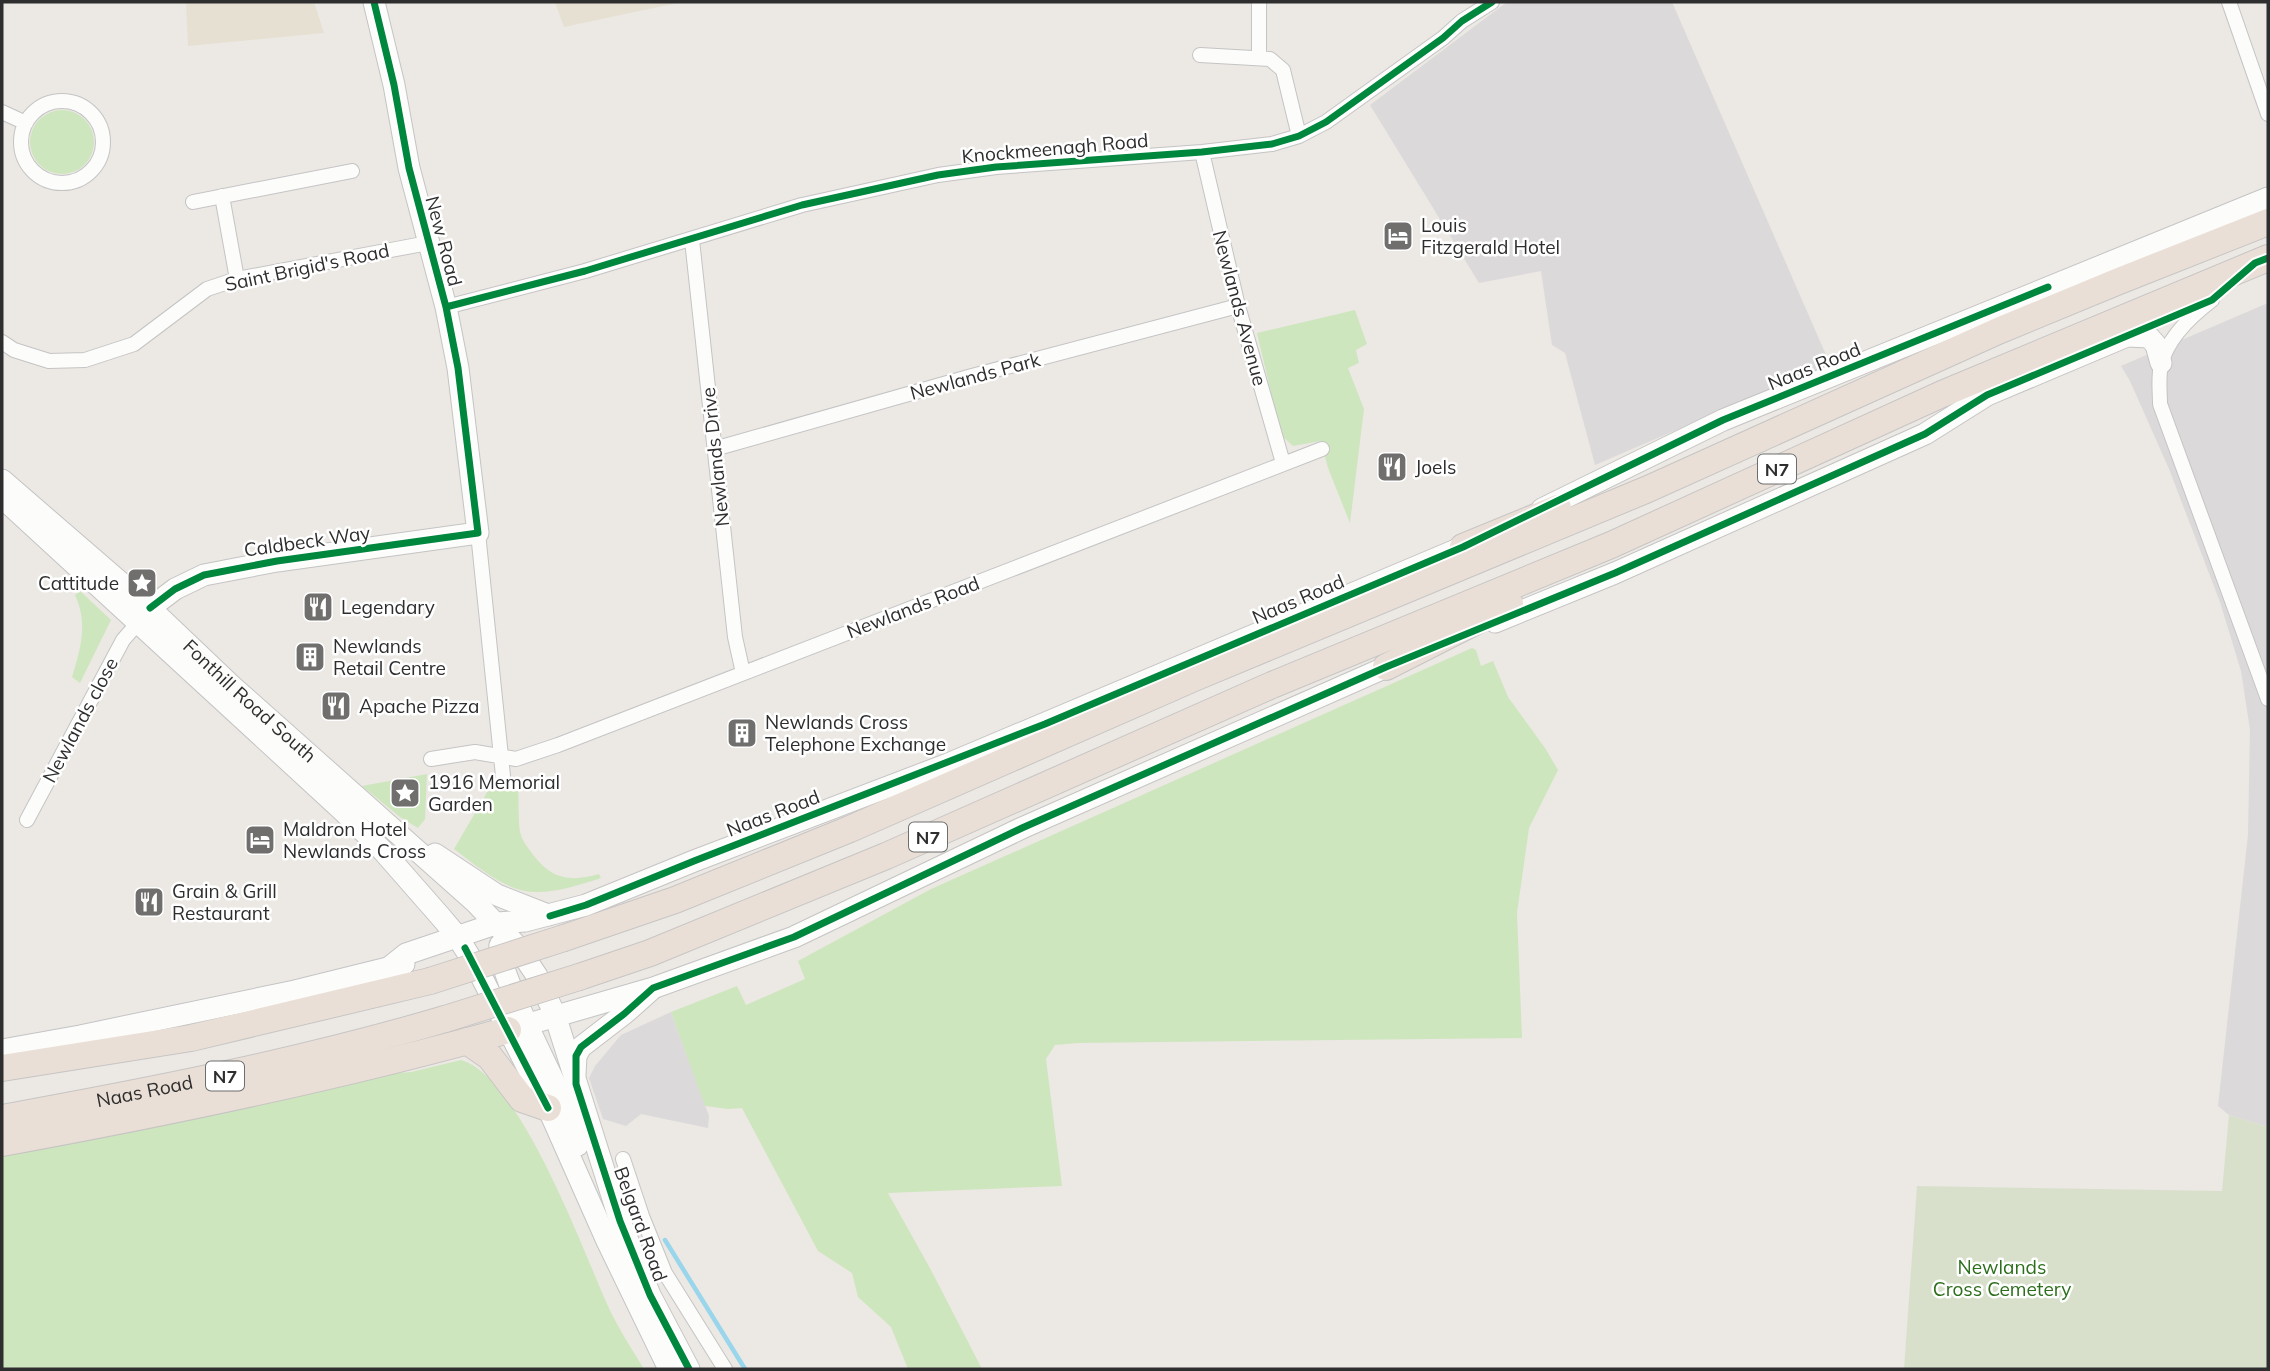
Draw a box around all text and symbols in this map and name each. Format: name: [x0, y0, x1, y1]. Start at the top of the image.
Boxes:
street label: Knockmeenagh Road: [961, 128, 1149, 168]
street label: New Road: [420, 193, 468, 289]
place label: Louis Fitzgerald Hotel: [1421, 213, 1560, 259]
hotel icon: Louis Fitzgerald Hotel: [1381, 219, 1415, 253]
street label: Newlands Avenue: [1208, 228, 1272, 388]
street label: Saint Brigid's Road: [223, 238, 391, 296]
street label: Naas Road: [1764, 337, 1864, 395]
street label: Newlands Park: [907, 347, 1043, 405]
street label: Newlands Drive: [696, 386, 734, 528]
restaurant icon: Joels: [1375, 450, 1409, 484]
road number: N7: [1758, 454, 1796, 484]
place label: Joels: [1415, 455, 1456, 479]
street label: Caldbeck Way: [242, 520, 372, 562]
place icon: Cattitude: [125, 566, 159, 600]
street label: Naas Road: [1248, 569, 1348, 629]
place label: Cattitude: [38, 571, 119, 595]
street label: Newlands Road: [843, 571, 983, 643]
restaurant icon: Legendary: [301, 590, 335, 624]
place label: Legendary: [341, 595, 435, 619]
street label: Fonthill Road South: [178, 634, 321, 767]
place label: Newlands Retail Centre: [333, 634, 446, 680]
building icon: Newlands Retail Centre: [293, 640, 327, 674]
street label: Newlands close: [37, 653, 123, 787]
restaurant icon: Apache Pizza: [319, 689, 353, 723]
place label: Apache Pizza: [359, 694, 480, 718]
place label: Newlands Cross Telephone Exchange: [765, 710, 946, 756]
building icon: Newlands Cross Telephone Exchange: [725, 716, 759, 750]
place label: 1916 Memorial Garden: [428, 770, 560, 816]
place icon: 1916 Memorial Garden: [388, 776, 422, 810]
street label: Naas Road: [723, 784, 823, 842]
place label: Maldron Hotel Newlands Cross: [283, 817, 426, 863]
road number: N7: [909, 822, 947, 852]
hotel icon: Maldron Hotel Newlands Cross: [243, 823, 277, 857]
place label: Grain & Grill Restaurant: [172, 879, 277, 925]
restaurant icon: Grain & Grill Restaurant: [132, 885, 166, 919]
road number: N7: [206, 1062, 244, 1091]
street label: Naas Road: [94, 1070, 195, 1112]
street label: Belgard Road: [609, 1163, 673, 1285]
park label: Newlands Cross Cemetery: [1933, 1255, 2071, 1301]

